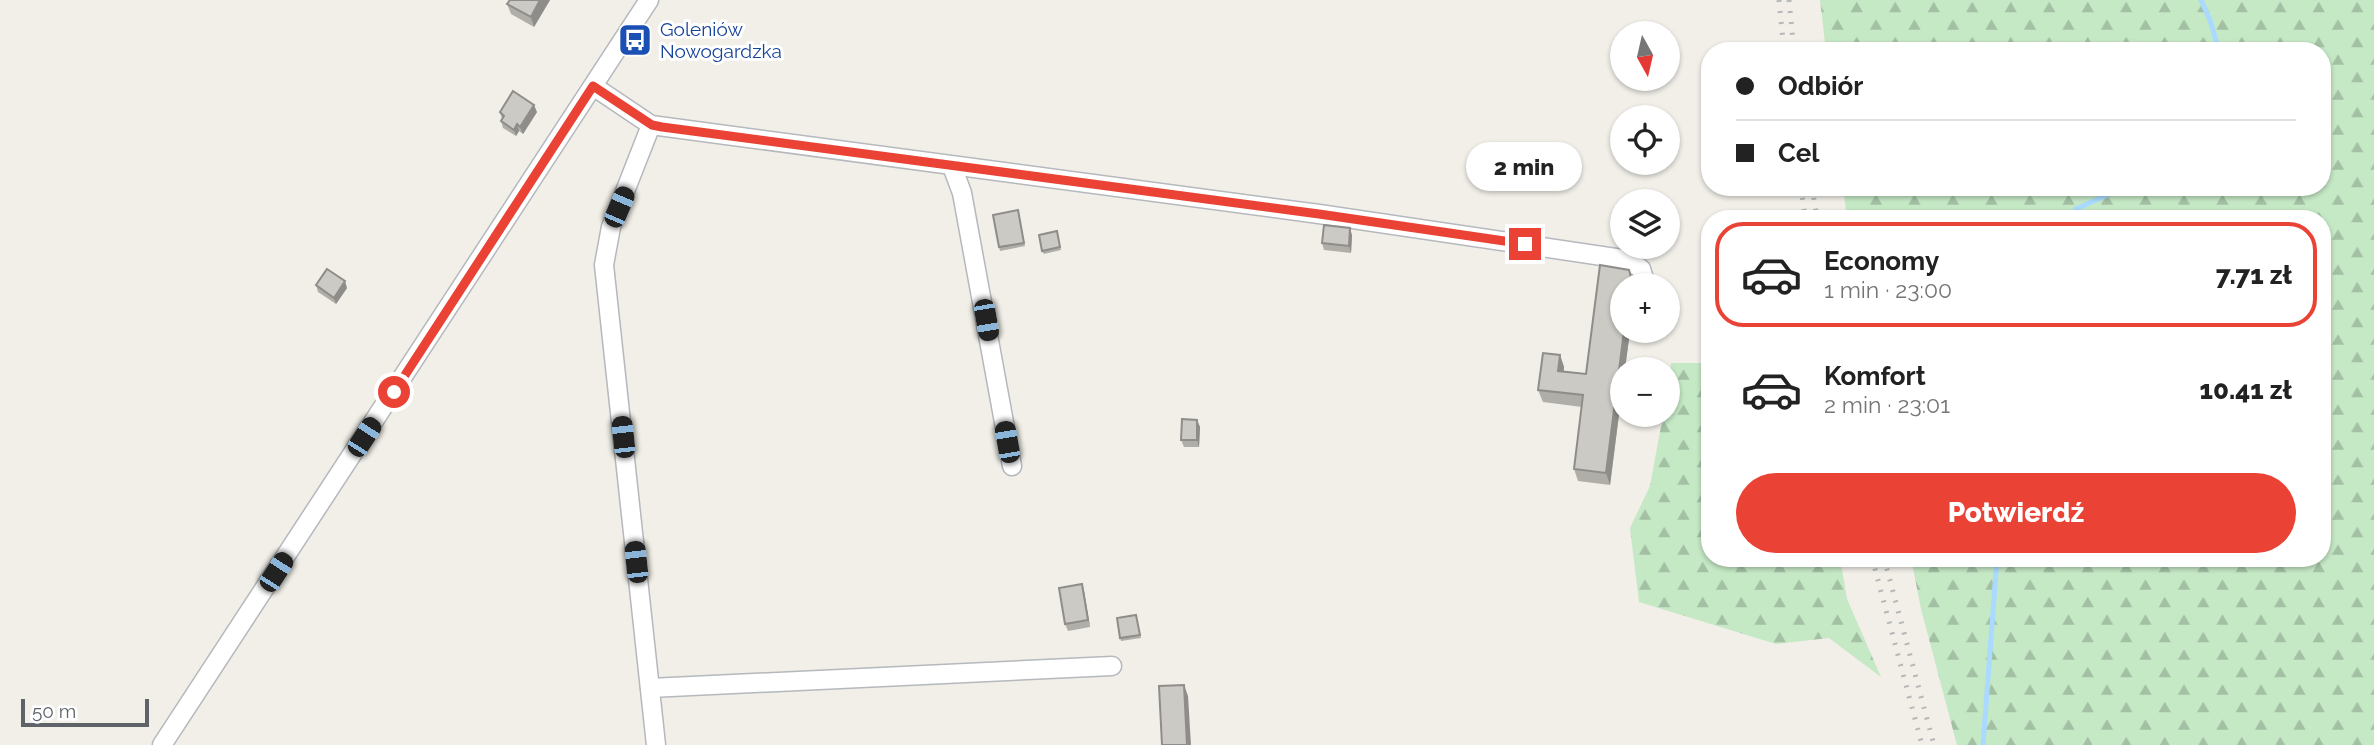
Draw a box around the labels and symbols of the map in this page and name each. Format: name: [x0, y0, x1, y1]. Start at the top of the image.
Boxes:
place label: Goleniów Nowogardzka: [660, 18, 782, 62]
bus stop icon: Goleniów Nowogardzka: [616, 21, 654, 59]
north arrow: [1610, 21, 1680, 91]
callout: 2 min: [1467, 142, 1583, 191]
car: [602, 184, 637, 230]
route end: [1509, 228, 1541, 260]
car: [973, 297, 1000, 343]
route start: [378, 376, 410, 408]
car: [344, 414, 385, 460]
car: [611, 415, 636, 459]
car: [994, 419, 1021, 465]
car: [624, 540, 649, 584]
car: [256, 549, 297, 595]
scale bar: [21, 696, 149, 728]

